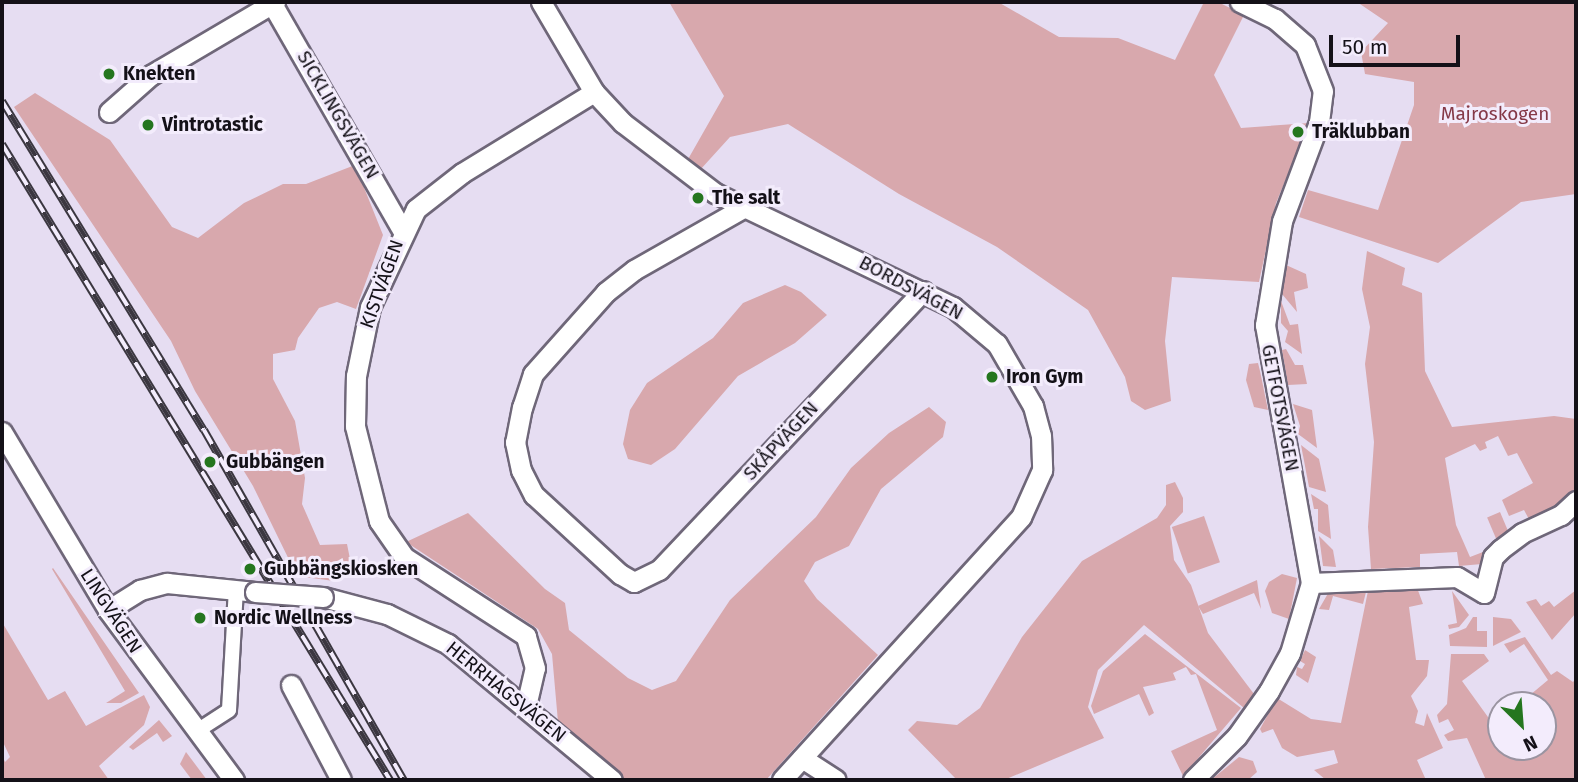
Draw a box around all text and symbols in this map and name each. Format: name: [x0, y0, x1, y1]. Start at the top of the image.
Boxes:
scale bar: [1333, 21, 1464, 65]
text: 50 m: [1342, 34, 1388, 60]
street label: SICKLINGSVÄGEN: [292, 47, 384, 183]
place label: Knekten: [123, 63, 195, 85]
marker: Knekten: [101, 66, 117, 82]
park label: Majroskogen: [1441, 103, 1549, 125]
place label: Vintrotastic: [162, 114, 263, 136]
marker: Vintrotastic: [140, 117, 156, 133]
place label: Träklubban: [1312, 121, 1410, 143]
marker: Träklubban: [1290, 124, 1306, 140]
place label: The salt: [712, 187, 780, 209]
marker: The salt: [690, 190, 706, 206]
street label: KISTVÄGEN: [355, 237, 409, 331]
street label: BORDSVÄGEN: [855, 251, 967, 325]
street label: GETFOTSVÄGEN: [1257, 343, 1303, 473]
place label: Iron Gym: [1006, 366, 1083, 388]
marker: Iron Gym: [984, 369, 1000, 385]
street label: SKÅPVÄGEN: [739, 397, 823, 485]
place label: Gubbängen: [226, 451, 324, 473]
marker: Gubbängen: [200, 452, 220, 472]
place label: Gubbängskiosken: [264, 558, 418, 580]
marker: Gubbängskiosken: [242, 561, 258, 577]
street label: LINGVÄGEN: [75, 564, 147, 658]
place label: Nordic Wellness: [214, 607, 352, 629]
marker: Nordic Wellness: [192, 610, 208, 626]
street label: HERRHAGSVÄGEN: [441, 637, 571, 747]
north arrow: [1487, 691, 1557, 761]
text: N: [1520, 731, 1541, 757]

